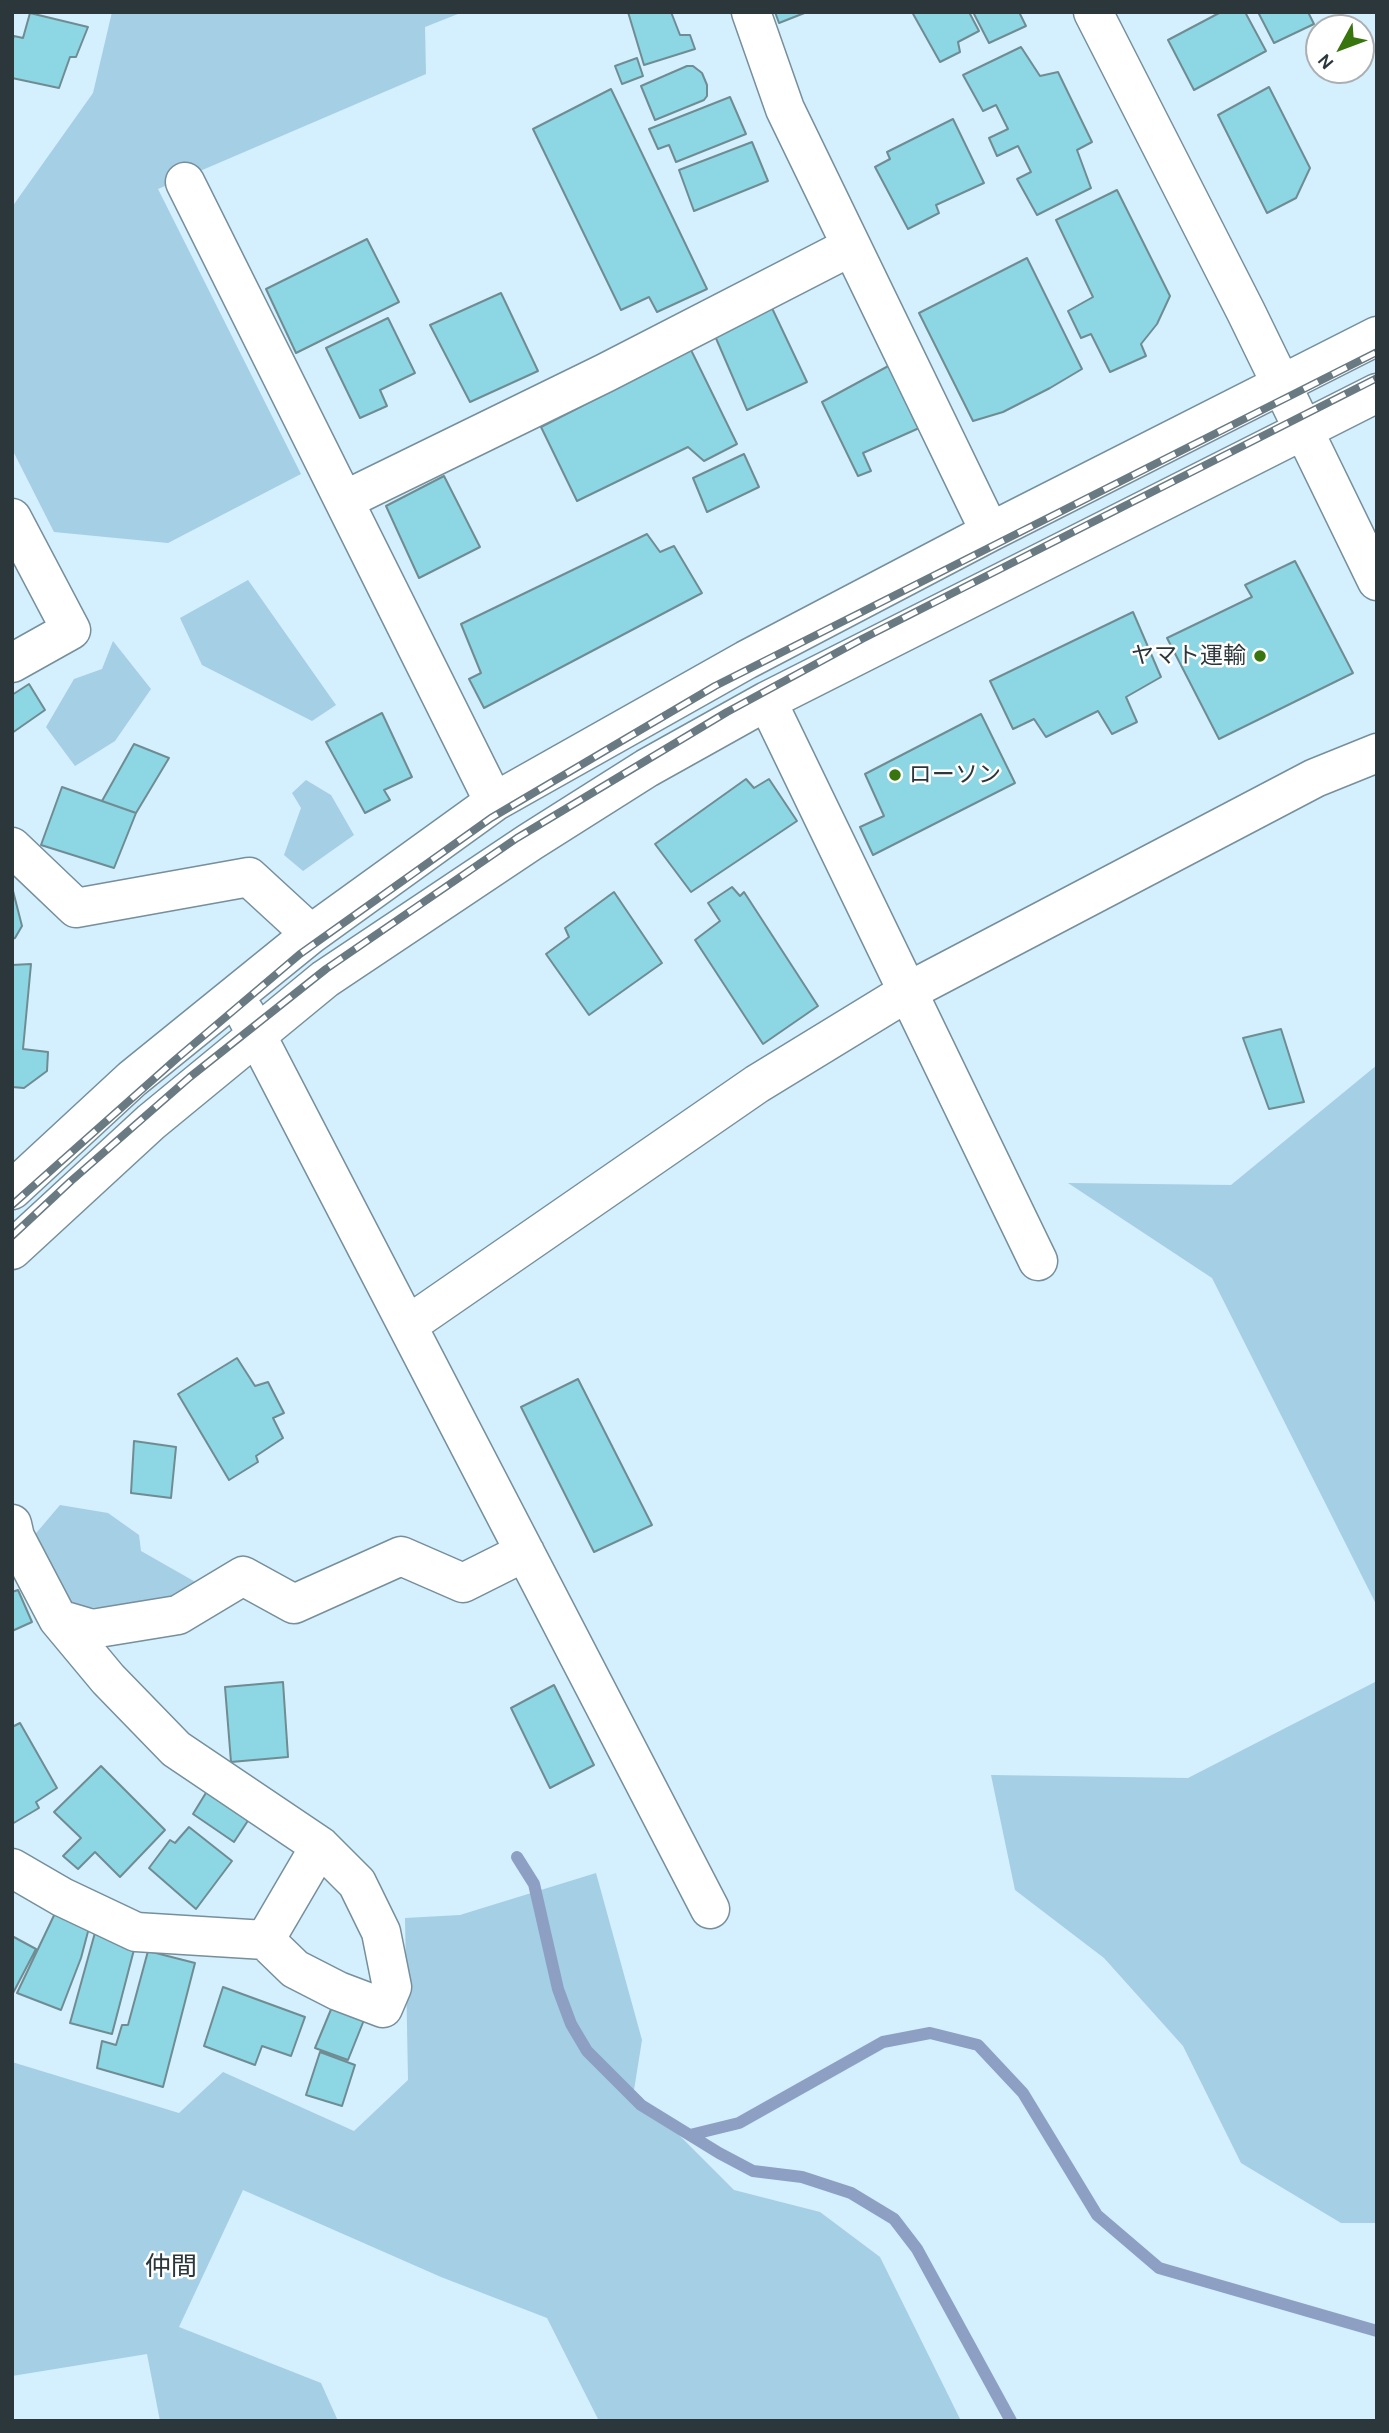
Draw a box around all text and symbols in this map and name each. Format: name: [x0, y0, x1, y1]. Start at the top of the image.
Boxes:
north arrow: [1305, 14, 1375, 84]
text: N: [1313, 49, 1338, 74]
place label: ヤマト運輸: [1131, 642, 1246, 670]
marker: ヤマト運輸: [1252, 648, 1268, 664]
place label: ローソン: [909, 761, 1001, 789]
marker: ローソン: [887, 767, 903, 783]
district label: 仲間: [145, 2252, 197, 2284]

